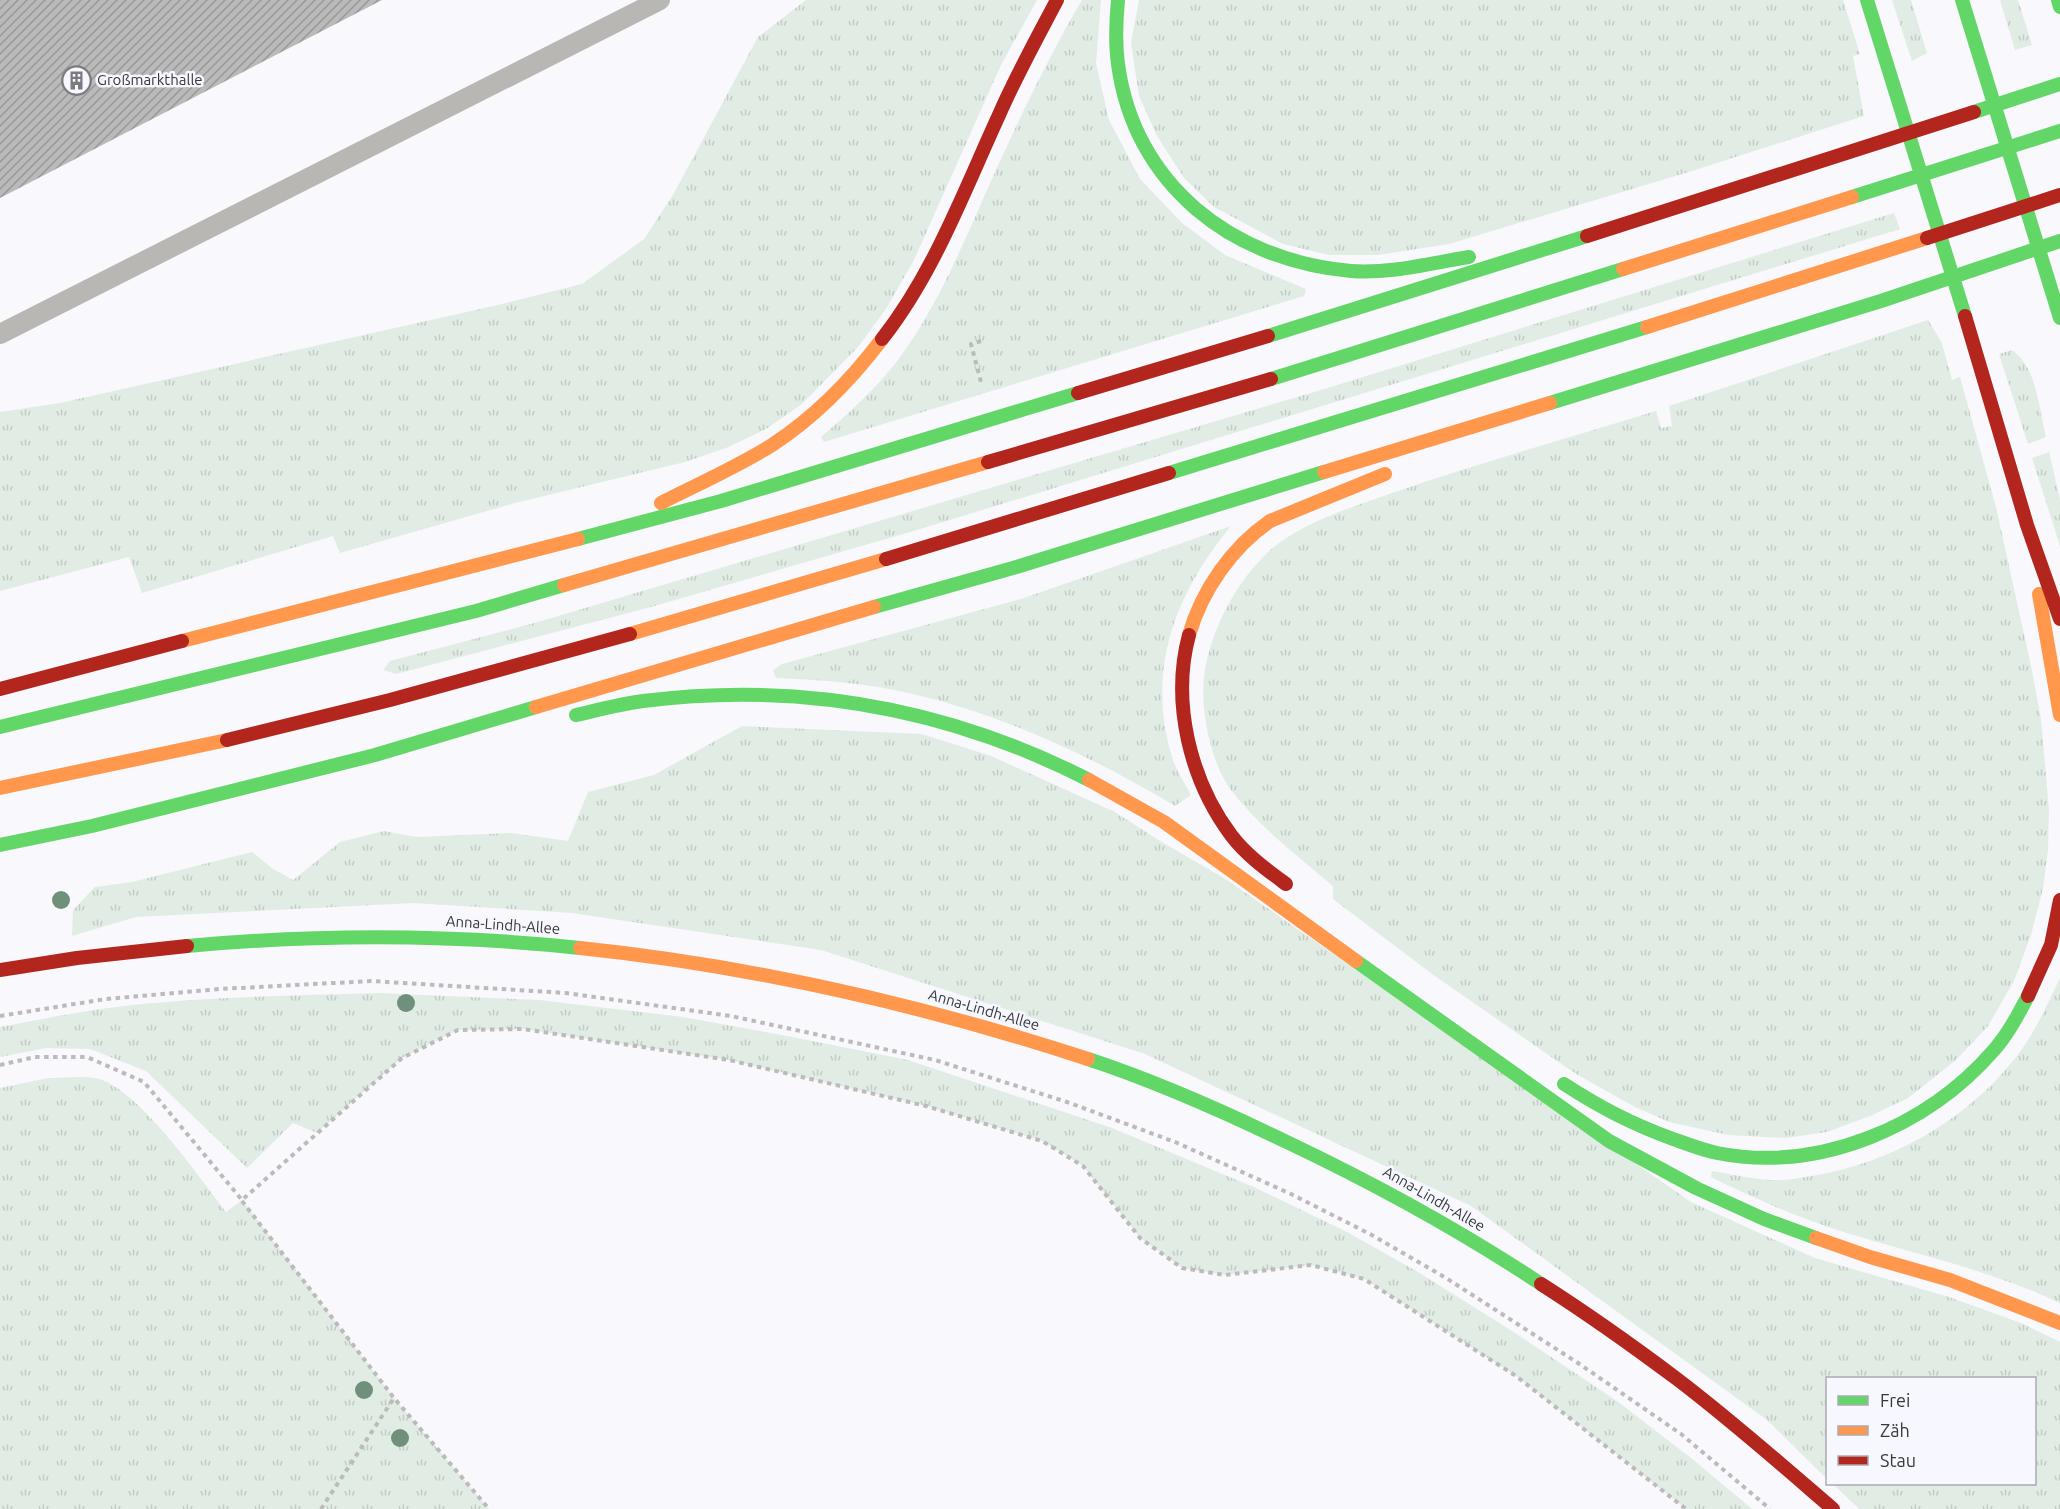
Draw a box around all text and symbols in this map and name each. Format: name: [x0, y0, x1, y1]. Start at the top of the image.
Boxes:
building icon: Großmarkthalle: [60, 64, 92, 96]
place label: Großmarkthalle: [97, 71, 203, 88]
street label: Anna-Lindh-Allee: [445, 912, 561, 937]
street label: Anna-Lindh-Allee: [927, 986, 1042, 1033]
street label: Anna-Lindh-Allee: [1380, 1163, 1488, 1235]
legend: [1826, 1377, 2036, 1485]
text: Frei: [1880, 1390, 1910, 1410]
text: Zäh: [1880, 1420, 1910, 1440]
text: Stau: [1880, 1450, 1916, 1470]

